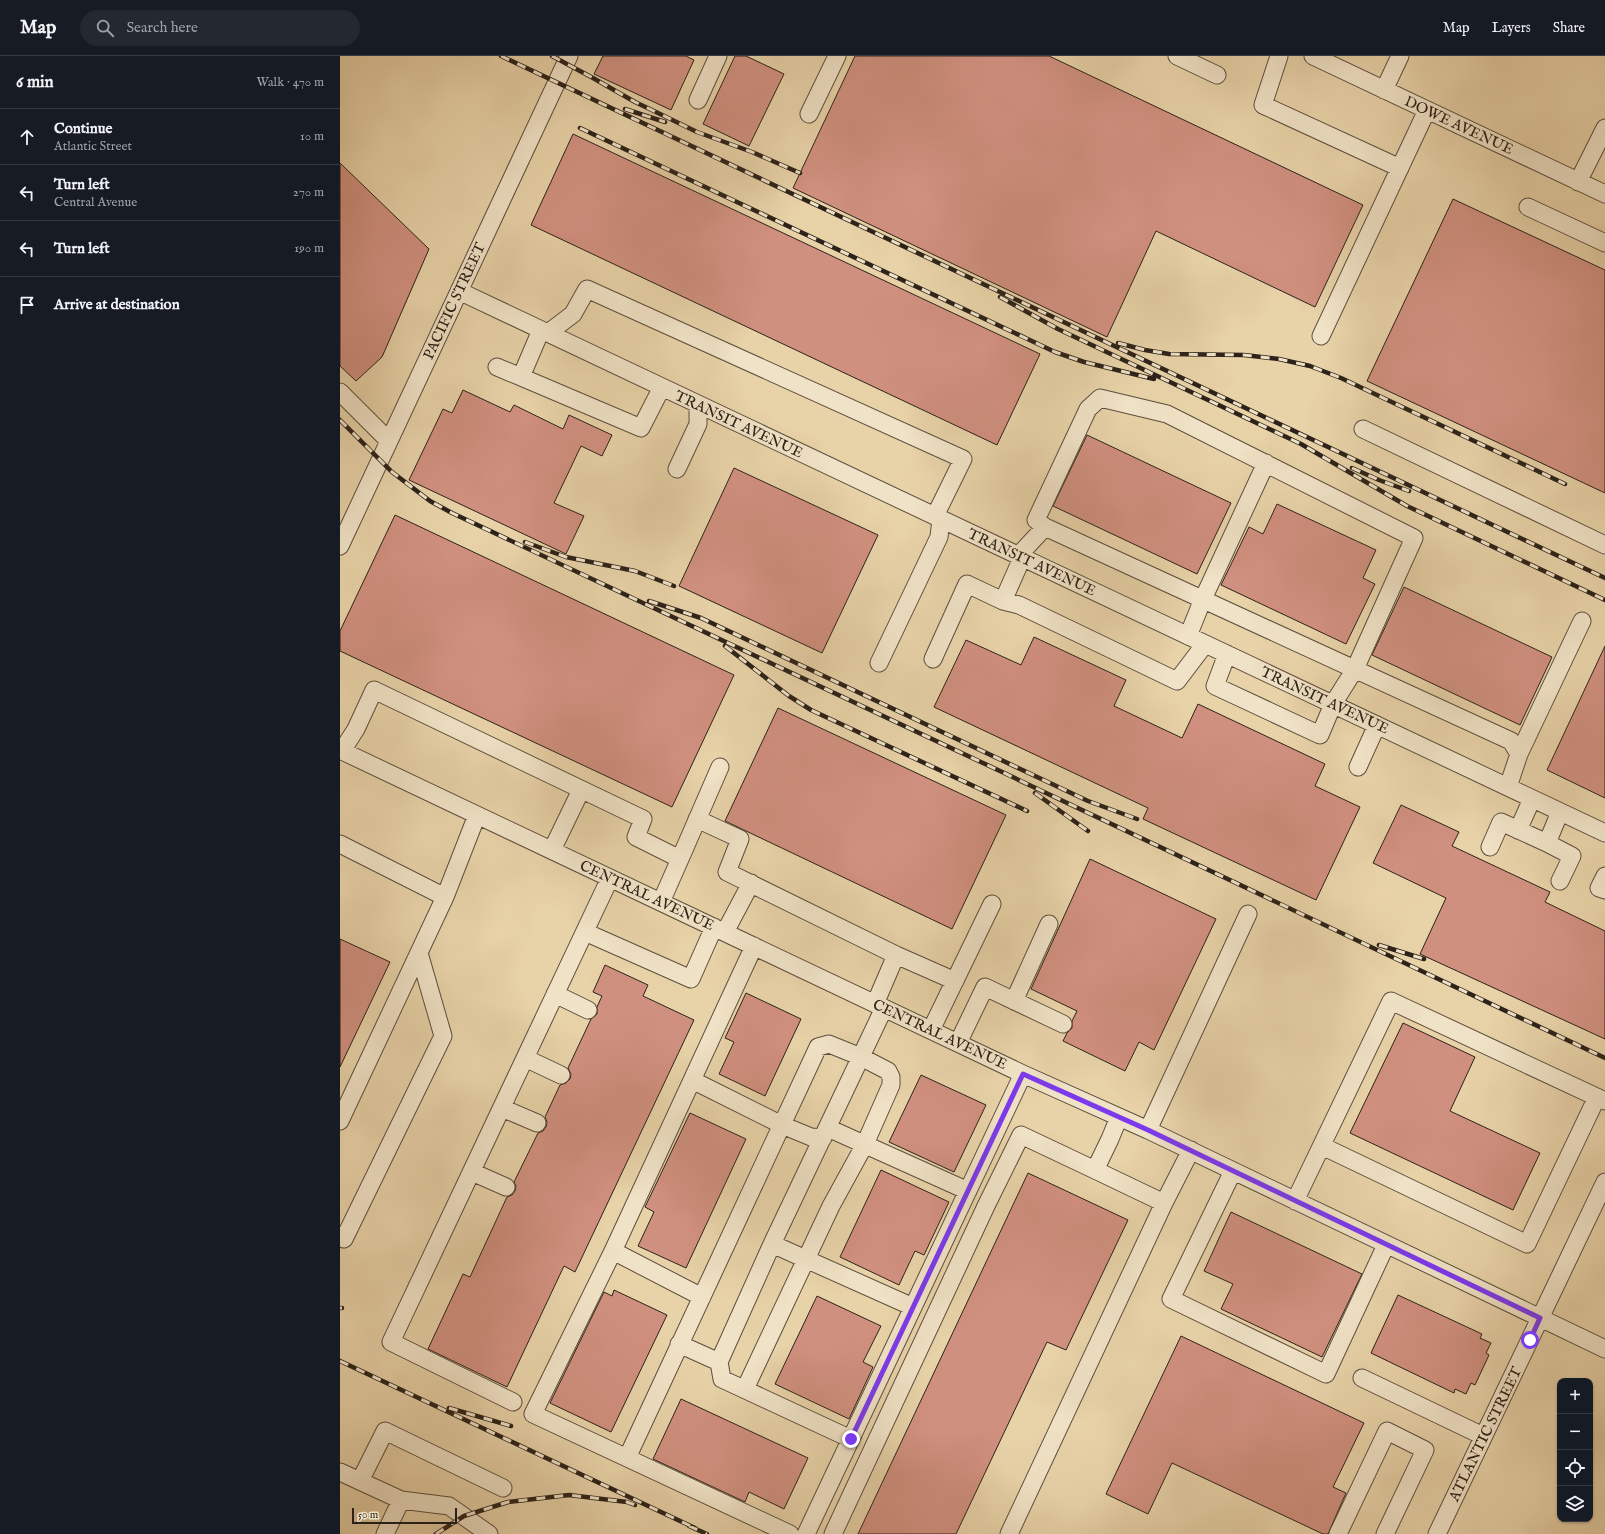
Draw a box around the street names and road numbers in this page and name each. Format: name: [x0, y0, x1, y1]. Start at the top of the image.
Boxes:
street label: DOWE AVENUE: [1401, 92, 1516, 159]
street label: PACIFIC STREET: [419, 240, 490, 363]
street label: TRANSIT AVENUE: [672, 386, 806, 463]
street label: TRANSIT AVENUE: [965, 524, 1099, 601]
street label: TRANSIT AVENUE: [1258, 662, 1392, 739]
street label: CENTRAL AVENUE: [577, 856, 717, 935]
street label: CENTRAL AVENUE: [870, 995, 1010, 1074]
street label: ATLANTIC STREET: [1444, 1364, 1526, 1505]

